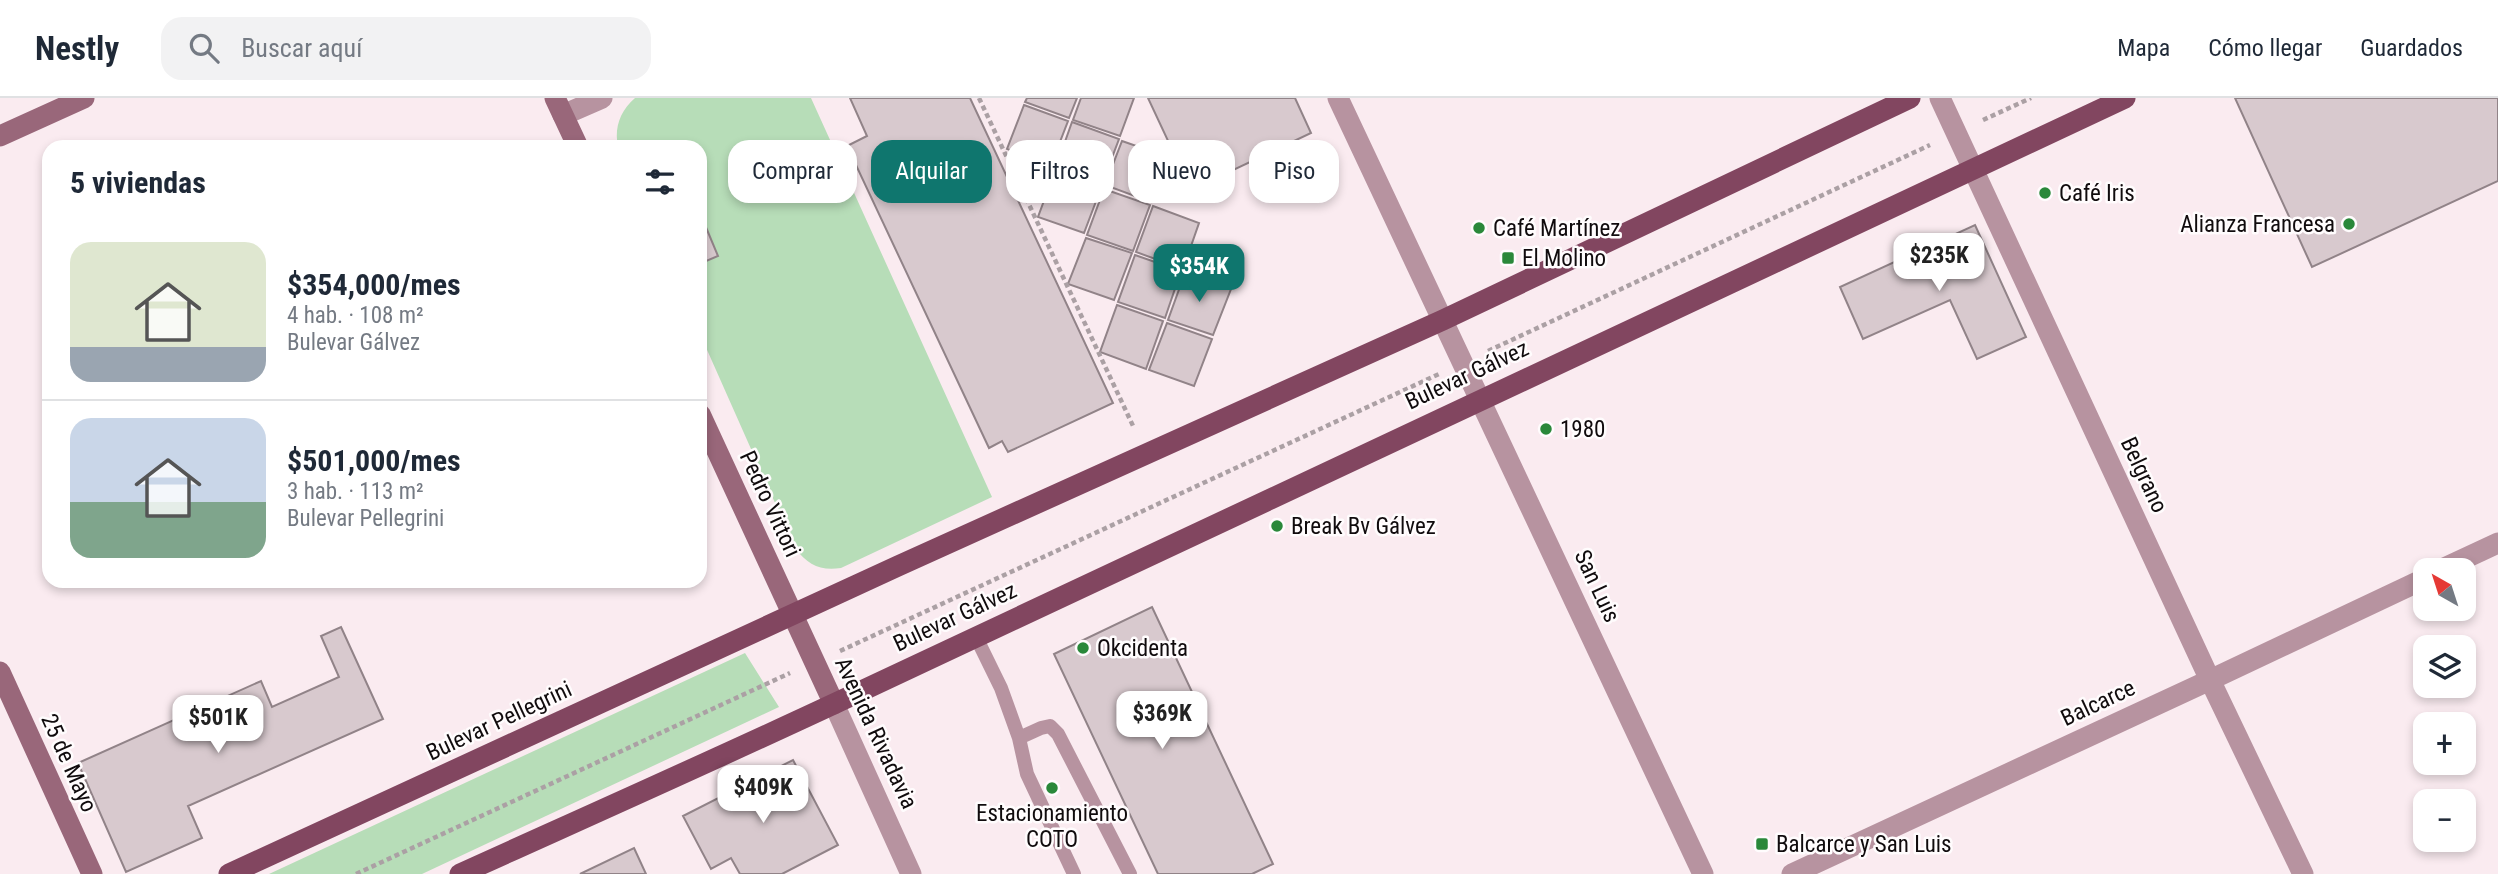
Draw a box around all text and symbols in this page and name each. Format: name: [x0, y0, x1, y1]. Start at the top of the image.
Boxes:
search box: [161, 17, 651, 80]
text: Nestly: [35, 29, 119, 68]
icon: search: [185, 29, 223, 67]
text: Buscar aquí: [241, 33, 362, 63]
text: Mapa: [2117, 34, 2170, 62]
text: Cómo llegar: [2208, 34, 2322, 62]
text: Guardados: [2360, 34, 2463, 62]
chip: Comprar: [728, 140, 857, 203]
chip: Alquilar: [871, 140, 992, 203]
chip: Filtros: [1006, 140, 1114, 203]
chip: Nuevo: [1128, 140, 1235, 203]
chip: Piso: [1249, 140, 1339, 203]
icon: filters: [641, 163, 679, 201]
text: 5 viviendas: [70, 165, 206, 200]
place label: Café Iris: [2059, 180, 2135, 207]
marker: Café Iris: [2037, 185, 2053, 201]
place label: Alianza Francesa: [2180, 211, 2335, 238]
place label: Café Martínez: [1493, 215, 1620, 242]
marker: Alianza Francesa: [2341, 216, 2357, 232]
marker: Café Martínez: [1471, 220, 1487, 236]
pin: $235K: [1890, 234, 1988, 293]
text: $235K: [1909, 242, 1969, 269]
pin: $354K: [1150, 244, 1248, 304]
place label: El Molino: [1522, 245, 1606, 272]
marker: El Molino: [1500, 250, 1516, 266]
text: $354K: [1169, 253, 1229, 280]
text: $354,000/mes: [287, 267, 461, 302]
icon: home: [126, 270, 210, 354]
text: 4 hab. · 108 m²: [287, 302, 424, 329]
text: Bulevar Gálvez: [287, 329, 420, 356]
street label: Bulevar Gálvez: [1401, 335, 1533, 415]
place label: 1980: [1560, 416, 1605, 443]
marker: 1980: [1538, 421, 1554, 437]
street label: Belgrano: [2115, 433, 2173, 517]
text: $501,000/mes: [287, 443, 461, 478]
icon: home: [126, 446, 210, 530]
street label: Pedro Vittori: [734, 447, 806, 561]
text: 3 hab. · 113 m²: [287, 478, 424, 505]
text: Bulevar Pellegrini: [287, 505, 444, 532]
place label: Break Bv Gálvez: [1291, 513, 1436, 540]
marker: Break Bv Gálvez: [1269, 518, 1285, 534]
street label: San Luis: [1569, 546, 1625, 626]
north arrow: [2413, 558, 2476, 621]
map controls: [2413, 558, 2476, 852]
street label: Bulevar Gálvez: [889, 577, 1021, 657]
place label: Okcidenta: [1097, 635, 1188, 662]
button: layers: [2413, 635, 2476, 698]
marker: Okcidenta: [1075, 640, 1091, 656]
street label: Avenida Rivadavia: [829, 653, 923, 813]
street label: Balcarce: [2057, 674, 2139, 732]
street label: Bulevar Pellegrini: [422, 676, 576, 766]
pin: $369K: [1113, 692, 1211, 751]
pin: $501K: [169, 696, 267, 755]
text: $369K: [1132, 700, 1192, 727]
text: $501K: [188, 704, 248, 731]
street label: 25 de Mayo: [35, 710, 103, 816]
button: +: [2413, 712, 2476, 775]
pin: $409K: [714, 766, 812, 825]
text: $409K: [733, 774, 793, 801]
marker: Estacionamiento COTO: [1044, 780, 1060, 796]
button: −: [2413, 789, 2476, 852]
place label: Estacionamiento COTO: [976, 800, 1128, 853]
place label: Balcarce y San Luis: [1776, 831, 1952, 858]
marker: Balcarce y San Luis: [1754, 836, 1770, 852]

